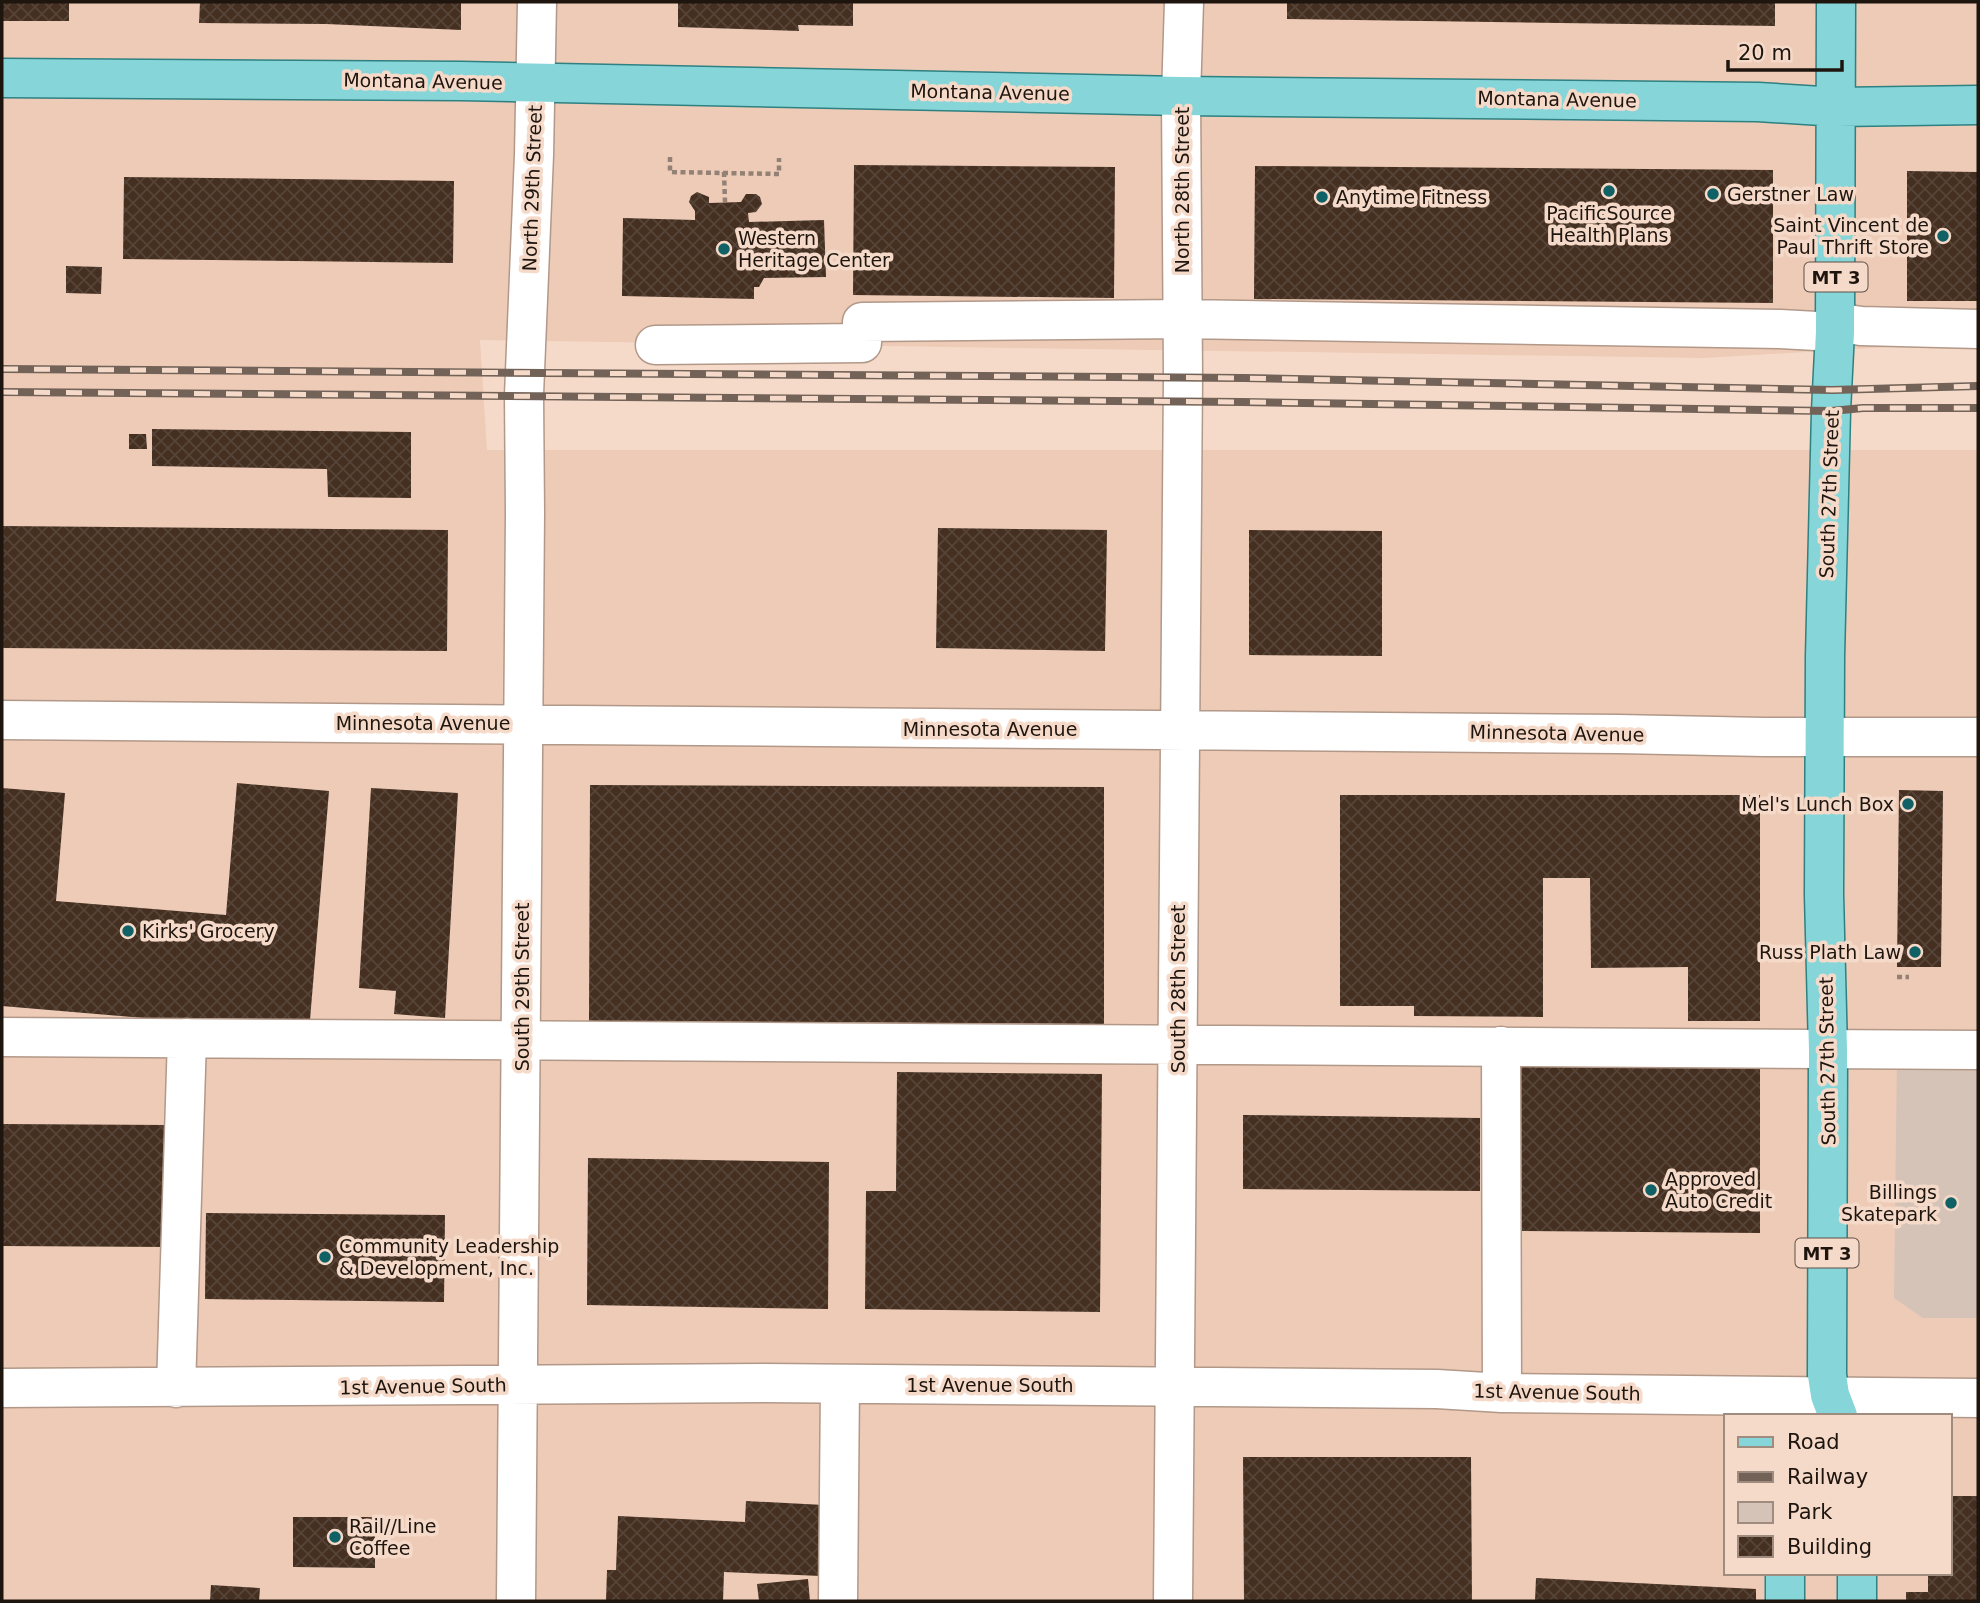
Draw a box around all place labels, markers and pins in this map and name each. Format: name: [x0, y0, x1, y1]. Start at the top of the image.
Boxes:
marker: PacificSource Health Plans: [1601, 183, 1617, 199]
place label: Gerstner Law: [1727, 183, 1854, 205]
place label: Anytime Fitness: [1336, 186, 1487, 208]
marker: Gerstner Law: [1705, 186, 1721, 202]
marker: Anytime Fitness: [1314, 189, 1330, 205]
place label: PacificSource Health Plans: [1546, 202, 1672, 246]
place label: Saint Vincent de Paul Thrift Store: [1773, 214, 1929, 258]
place label: Western Heritage Center: [738, 227, 890, 271]
marker: Saint Vincent de Paul Thrift Store: [1935, 228, 1951, 244]
marker: Western Heritage Center: [716, 241, 732, 257]
place label: Mel's Lunch Box: [1741, 793, 1894, 815]
marker: Mel's Lunch Box: [1900, 796, 1916, 812]
place label: Kirks' Grocery: [142, 920, 275, 942]
marker: Kirks' Grocery: [120, 923, 136, 939]
place label: Russ Plath Law: [1759, 941, 1901, 963]
marker: Russ Plath Law: [1907, 944, 1923, 960]
place label: Approved Auto Credit: [1665, 1168, 1772, 1212]
place label: Billings Skatepark: [1841, 1181, 1937, 1225]
marker: Approved Auto Credit: [1643, 1182, 1659, 1198]
marker: Billings Skatepark: [1943, 1195, 1959, 1211]
place label: Community Leadership & Development, Inc.: [339, 1235, 559, 1279]
marker: Community Leadership & Development, Inc.: [317, 1249, 333, 1265]
place label: Rail//Line Coffee: [349, 1515, 436, 1559]
marker: Rail//Line Coffee: [327, 1529, 343, 1545]

